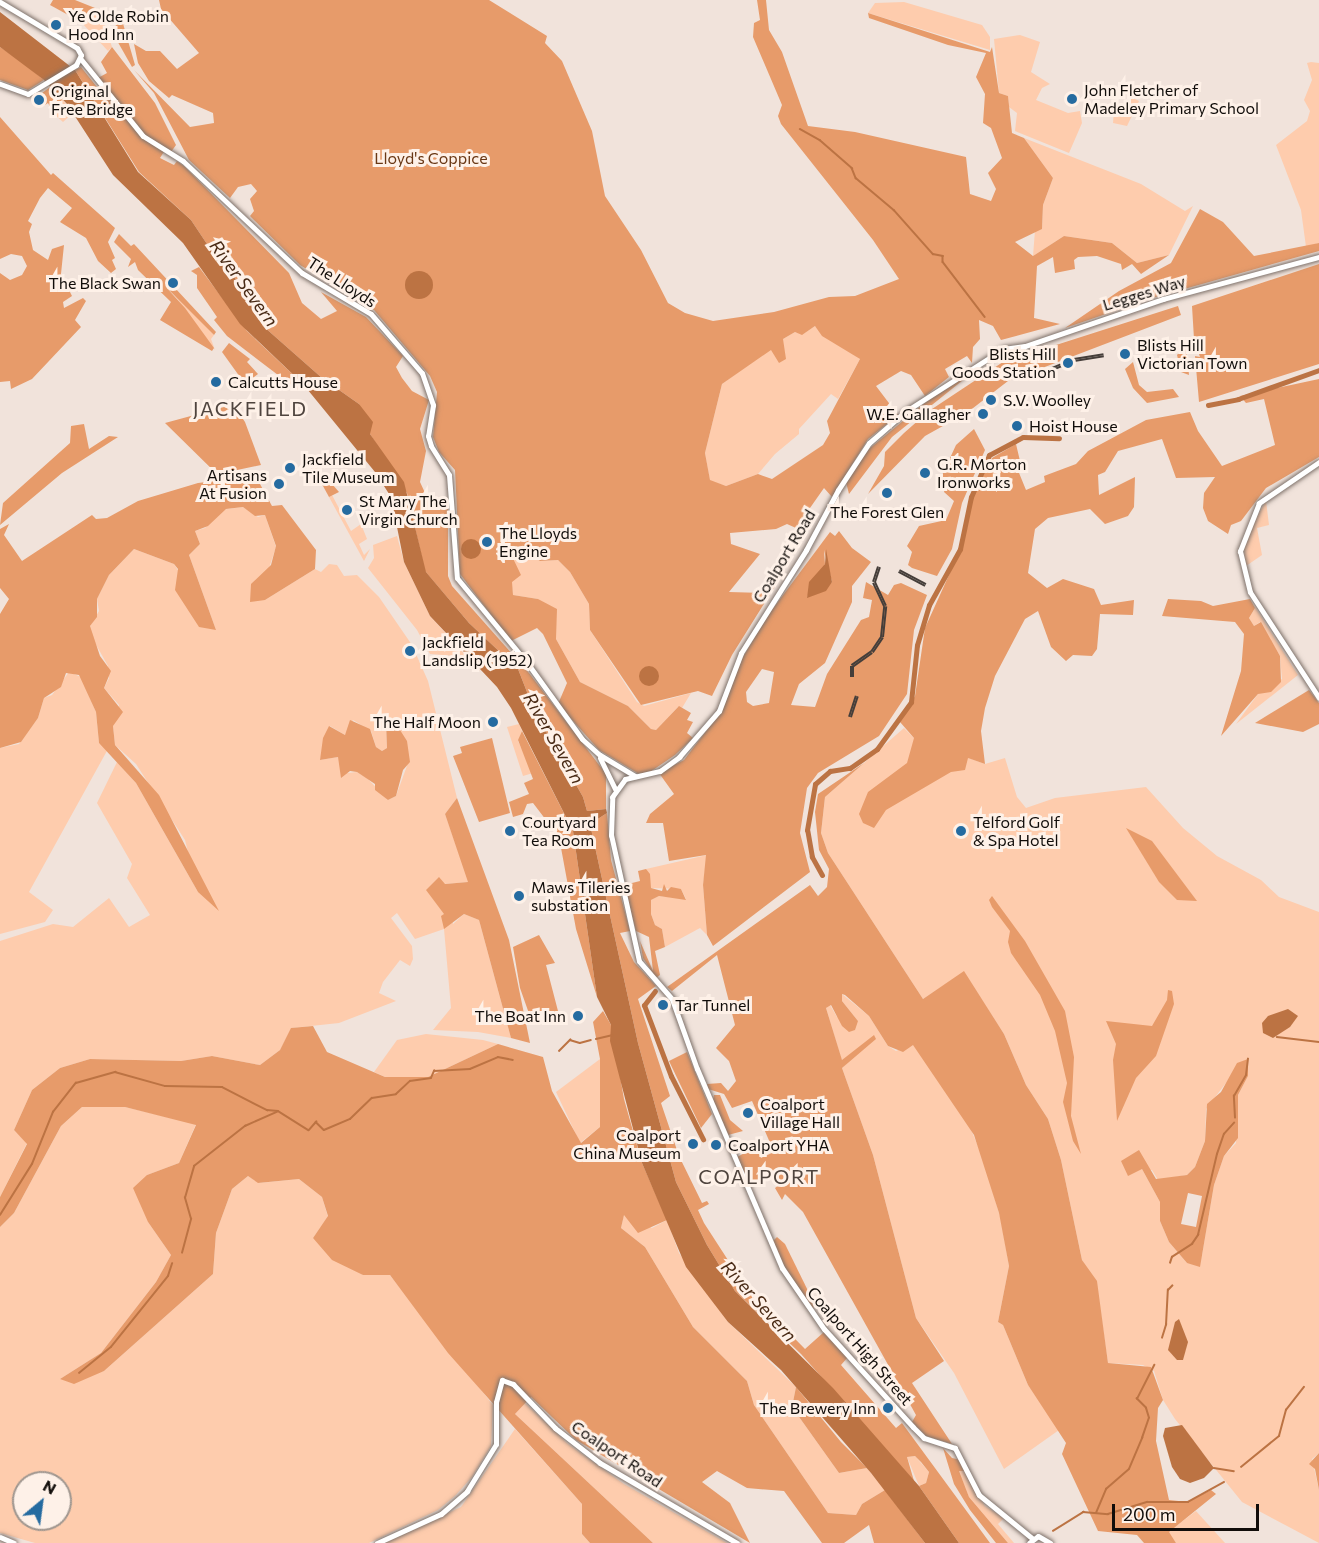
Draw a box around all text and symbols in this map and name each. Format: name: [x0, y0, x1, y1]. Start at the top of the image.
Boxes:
place label: Ye Olde Robin Hood Inn: [68, 6, 169, 44]
marker: Ye Olde Robin Hood Inn: [49, 18, 63, 32]
place label: John Fletcher of Madeley Primary School: [1084, 80, 1259, 118]
place label: Original Free Bridge: [51, 81, 133, 119]
marker: John Fletcher of Madeley Primary School: [1065, 92, 1079, 106]
marker: Original Free Bridge: [32, 93, 46, 107]
park label: Lloyd's Coppice: [374, 148, 488, 168]
water label: River Severn: [205, 235, 283, 331]
street label: The Lloyds: [304, 253, 380, 311]
street label: Legges Way: [1100, 271, 1188, 315]
place label: The Black Swan: [48, 273, 161, 293]
marker: The Black Swan: [166, 276, 180, 290]
place label: Blists Hill Victorian Town: [1137, 335, 1247, 373]
place label: Blists Hill Goods Station: [952, 344, 1056, 382]
marker: Blists Hill Victorian Town: [1118, 347, 1132, 361]
marker: Blists Hill Goods Station: [1061, 356, 1075, 370]
place label: Calcutts House: [228, 372, 338, 392]
marker: Calcutts House: [209, 375, 223, 389]
place label: S.V. Woolley: [1003, 390, 1091, 410]
marker: S.V. Woolley: [984, 393, 998, 407]
district label: JACKFIELD: [193, 396, 307, 420]
place label: W.E. Gallagher: [866, 404, 971, 424]
marker: W.E. Gallagher: [976, 407, 990, 421]
place label: Hoist House: [1029, 416, 1118, 436]
marker: Hoist House: [1010, 419, 1024, 433]
place label: Jackfield Tile Museum: [302, 449, 395, 487]
place label: G.R. Morton Ironworks: [937, 454, 1026, 492]
marker: Jackfield Tile Museum: [283, 461, 297, 475]
place label: Artisans At Fusion: [199, 465, 267, 503]
marker: G.R. Morton Ironworks: [918, 466, 932, 480]
marker: Artisans At Fusion: [272, 477, 286, 491]
marker: The Forest Glen: [880, 486, 894, 500]
place label: St Mary The Virgin Church: [359, 491, 458, 529]
place label: The Forest Glen: [830, 502, 944, 522]
marker: St Mary The Virgin Church: [340, 503, 354, 517]
street label: Coalport Road: [749, 506, 819, 606]
place label: The Lloyds Engine: [499, 523, 577, 561]
marker: The Lloyds Engine: [480, 535, 494, 549]
place label: Jackfield Landslip (1952): [422, 632, 533, 670]
marker: Jackfield Landslip (1952): [403, 644, 417, 658]
water label: River Severn: [519, 689, 589, 787]
place label: The Half Moon: [373, 712, 481, 732]
marker: The Half Moon: [486, 715, 500, 729]
place label: Courtyard Tea Room: [522, 812, 596, 850]
place label: Telford Golf & Spa Hotel: [973, 812, 1060, 850]
marker: Courtyard Tea Room: [503, 824, 517, 838]
marker: Telford Golf & Spa Hotel: [954, 824, 968, 838]
place label: Maws Tileries substation: [531, 877, 631, 915]
marker: Maws Tileries substation: [512, 889, 526, 903]
place label: Tar Tunnel: [675, 995, 750, 1015]
marker: Tar Tunnel: [656, 998, 670, 1012]
place label: The Boat Inn: [474, 1006, 566, 1026]
marker: The Boat Inn: [571, 1009, 585, 1023]
place label: Coalport Village Hall: [760, 1094, 840, 1132]
marker: Coalport Village Hall: [741, 1106, 755, 1120]
place label: Coalport China Museum: [573, 1125, 681, 1163]
place label: Coalport YHA: [728, 1135, 829, 1155]
marker: Coalport China Museum: [686, 1137, 700, 1151]
marker: Coalport YHA: [709, 1138, 723, 1152]
district label: COALPORT: [698, 1164, 820, 1188]
water label: River Severn: [717, 1256, 801, 1346]
street label: Coalport High Street: [803, 1283, 917, 1409]
place label: The Brewery Inn: [759, 1398, 876, 1418]
marker: The Brewery Inn: [881, 1401, 895, 1415]
street label: Coalport Road: [568, 1417, 666, 1491]
north arrow: [12, 1471, 72, 1531]
text: N: [40, 1475, 60, 1498]
scale bar: [1115, 1492, 1262, 1530]
text: 200 m: [1123, 1503, 1176, 1525]

